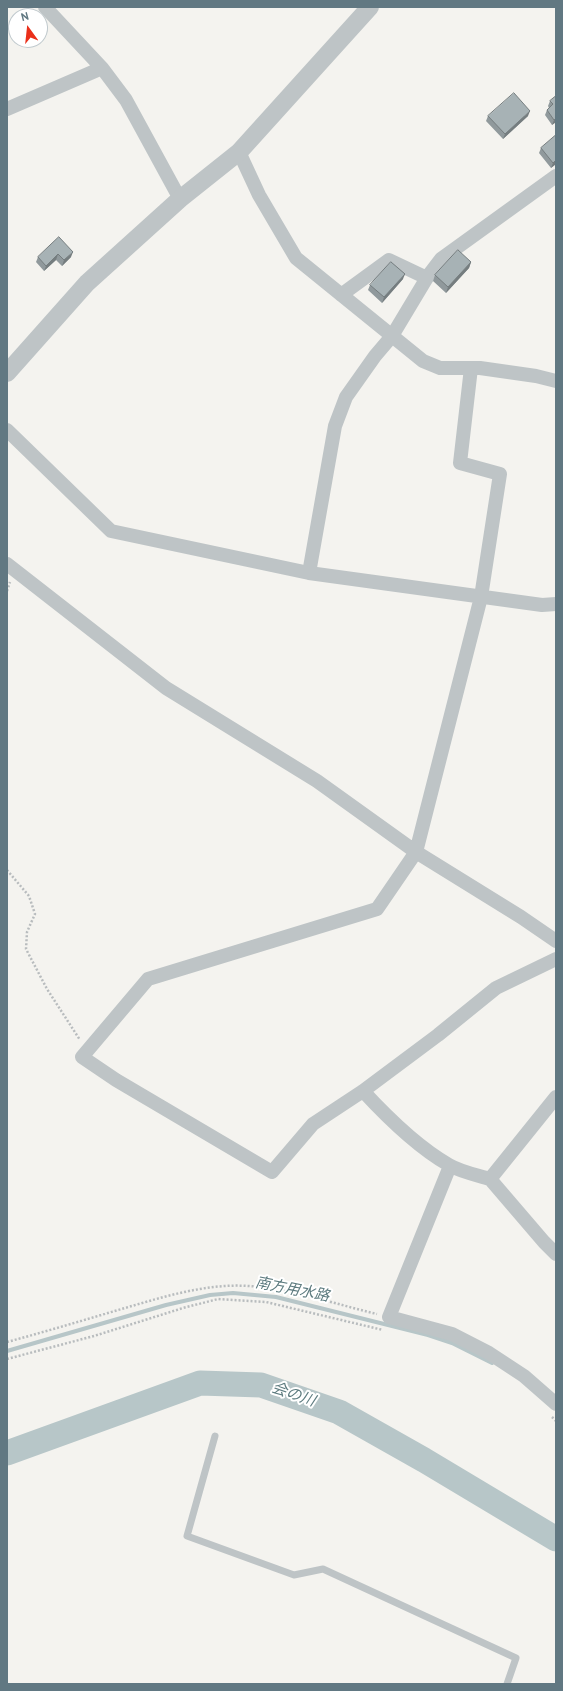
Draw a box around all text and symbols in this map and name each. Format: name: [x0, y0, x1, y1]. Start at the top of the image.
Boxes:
north arrow: [8, 8, 48, 48]
text: N: [20, 10, 31, 25]
water label: 南方用水路: [253, 1275, 331, 1307]
water label: 会の川: [269, 1380, 317, 1412]

